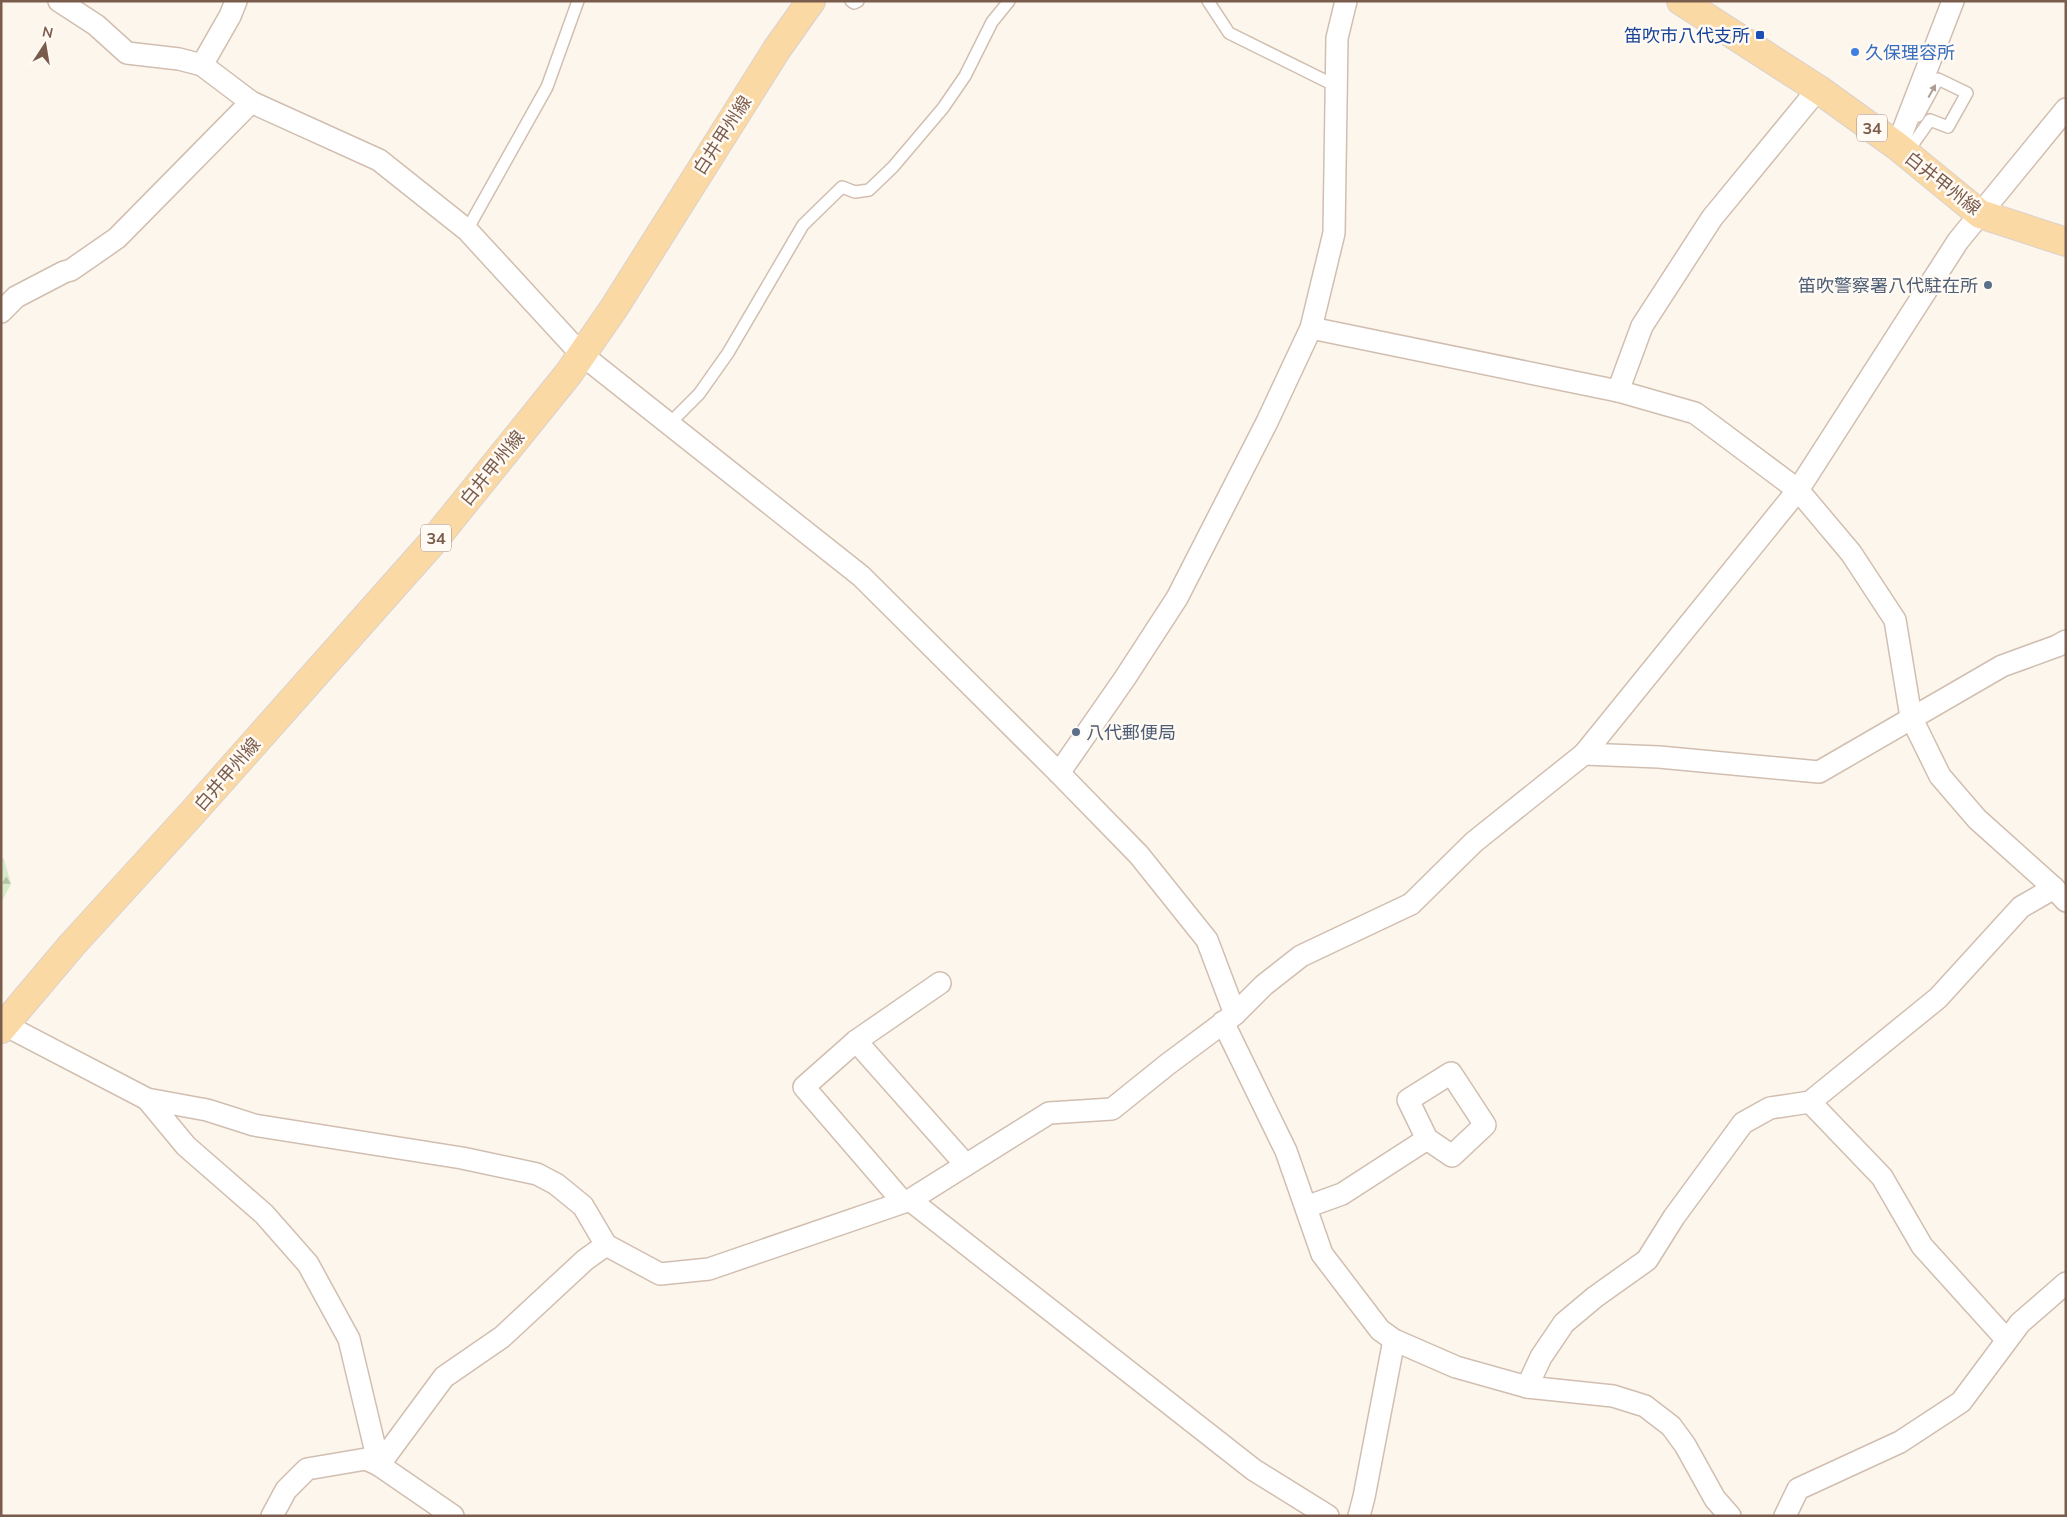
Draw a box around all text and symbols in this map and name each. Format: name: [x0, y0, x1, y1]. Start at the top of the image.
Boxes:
north arrow: [20, 20, 70, 70]
text: N: [41, 22, 55, 42]
place label: 笛吹市八代支所: [1624, 24, 1750, 47]
marker: 笛吹市八代支所: [1754, 29, 1766, 41]
place label: 久保理容所: [1865, 41, 1955, 64]
marker: 久保理容所: [1849, 46, 1861, 58]
one-way arrow: [1928, 83, 1936, 98]
street label: 白井甲州線: [688, 91, 756, 179]
road number: 34: [1857, 115, 1887, 142]
street label: 白井甲州線: [1900, 146, 1986, 220]
place label: 笛吹警察署八代駐在所: [1798, 274, 1978, 297]
marker: 笛吹警察署八代駐在所: [1982, 279, 1994, 291]
street label: 白井甲州線: [455, 426, 529, 510]
road number: 34: [421, 524, 451, 552]
place label: 八代郵便局: [1086, 721, 1176, 744]
marker: 八代郵便局: [1070, 726, 1082, 738]
street label: 白井甲州線: [189, 732, 265, 816]

